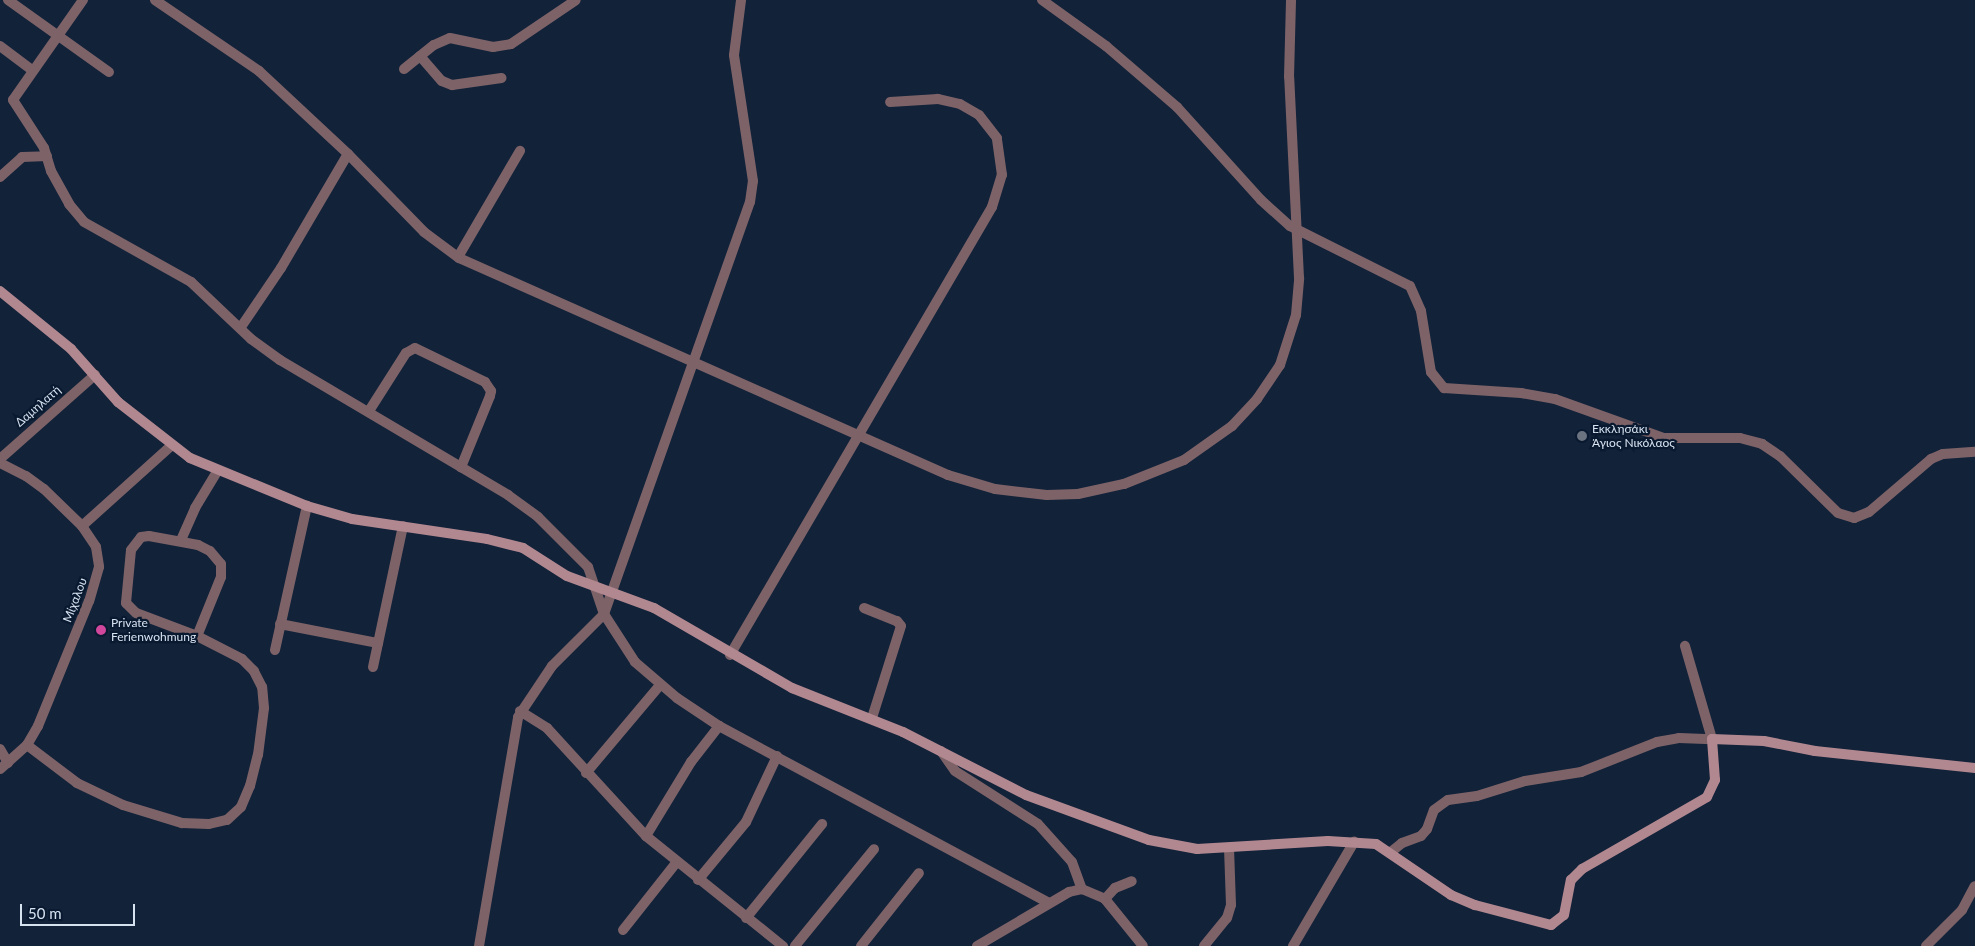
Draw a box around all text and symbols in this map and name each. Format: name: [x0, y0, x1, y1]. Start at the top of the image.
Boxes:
street label: Δαμηλατή: [12, 382, 64, 430]
place label: Εκκλησάκι Άγιος Νικόλαος: [1592, 422, 1675, 450]
marker: Εκκλησάκι Άγιος Νικόλαος: [1576, 430, 1588, 442]
street label: Μίχαλου: [60, 576, 90, 624]
place label: Private Ferienwohmung: [111, 616, 196, 644]
marker: Private Ferienwohmung: [95, 624, 107, 636]
scale bar: [22, 894, 138, 926]
text: 50 m: [28, 904, 62, 922]

